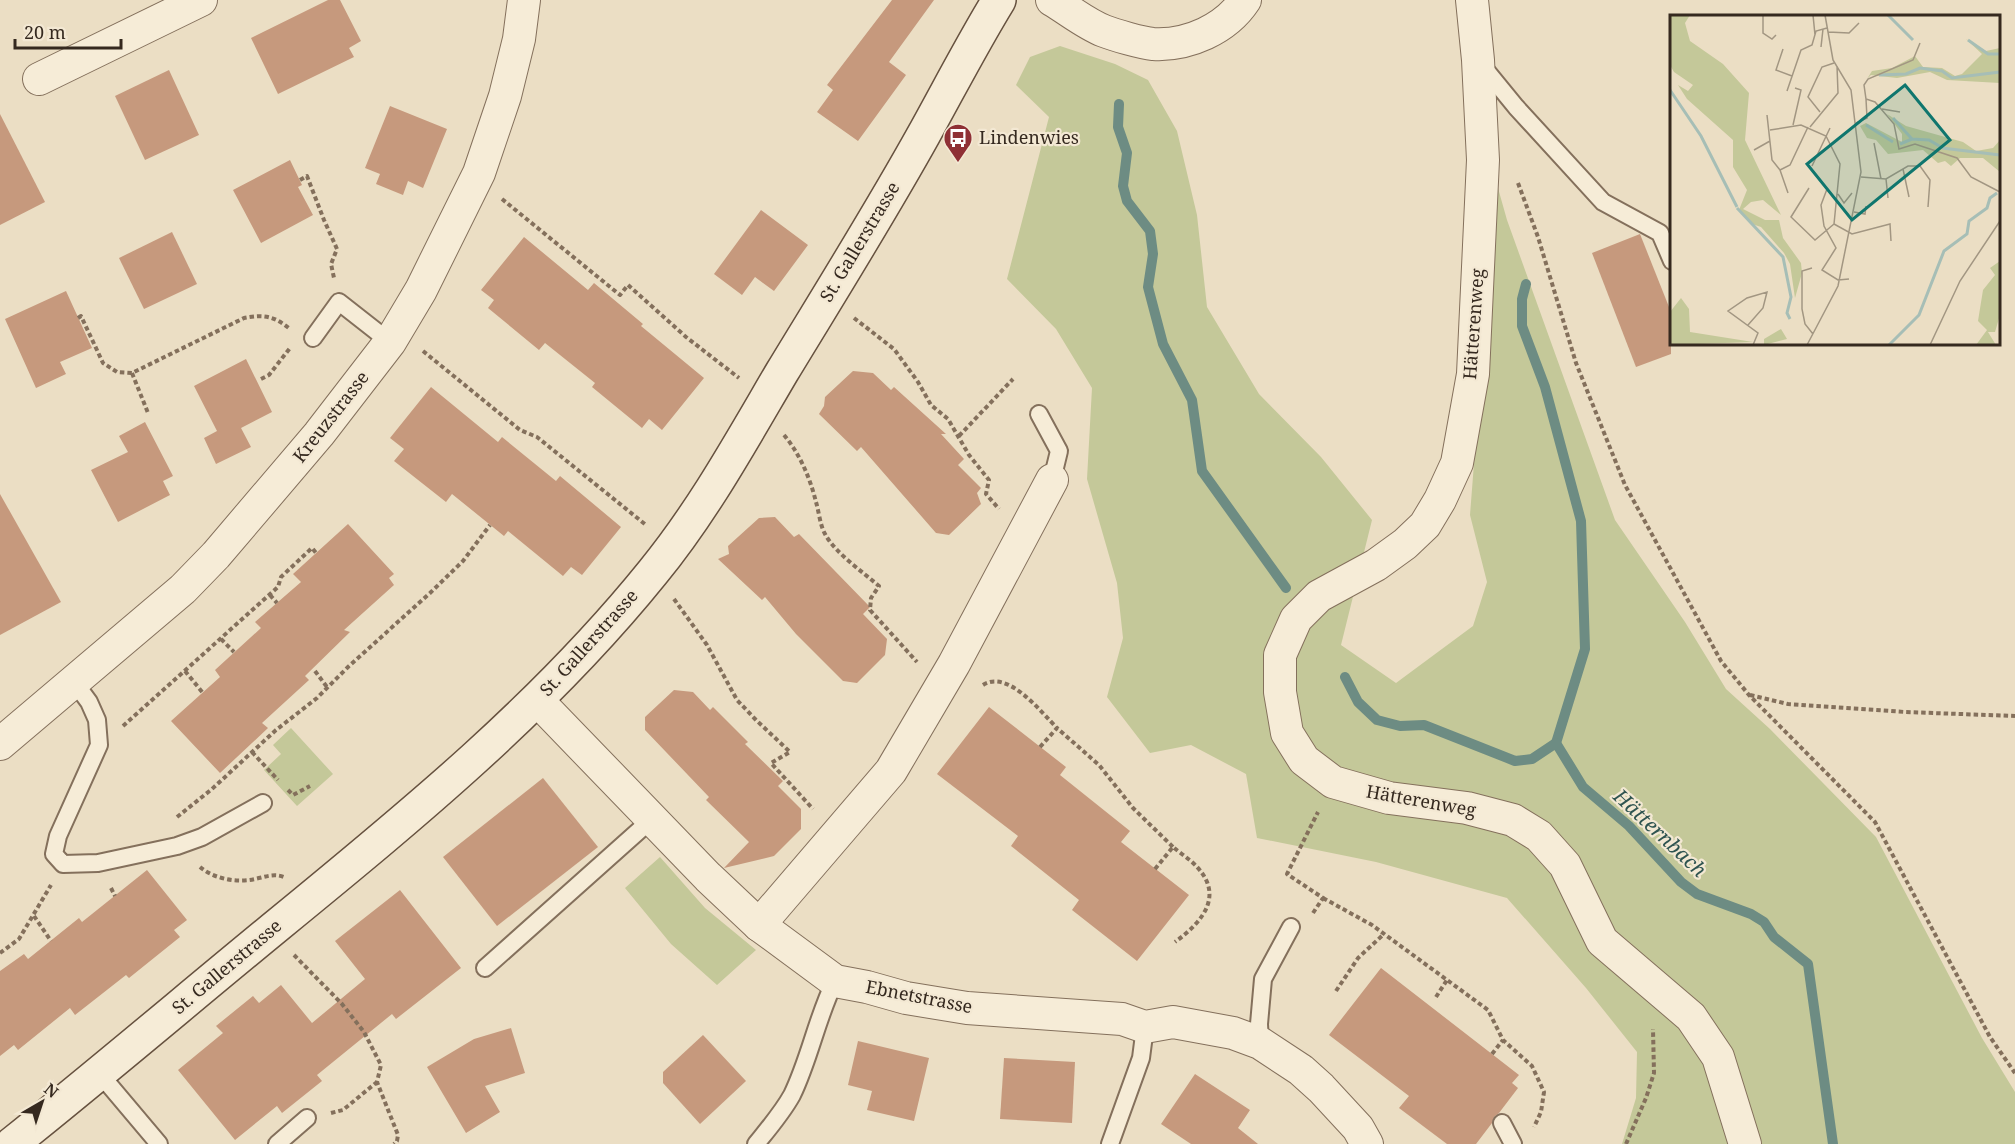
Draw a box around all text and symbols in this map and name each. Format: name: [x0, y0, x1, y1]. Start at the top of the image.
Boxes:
scale bar: [15, 12, 122, 50]
inset map: [1670, 15, 2000, 345]
text: 20 m: [24, 20, 66, 44]
bus stop icon: Lindenwies: [942, 122, 974, 164]
place label: Lindenwies: [979, 125, 1079, 149]
street label: St. Gallerstrasse: [814, 177, 904, 306]
street label: Hätterenweg: [1457, 267, 1489, 380]
street label: Kreuzstrasse: [287, 366, 374, 467]
street label: St. Gallerstrasse: [534, 584, 643, 701]
street label: Hätterenweg: [1364, 779, 1478, 822]
water label: Hätternbach: [1607, 782, 1713, 883]
street label: St. Gallerstrasse: [166, 913, 286, 1019]
street label: Ebnetstrasse: [864, 974, 975, 1018]
north arrow: [12, 1072, 72, 1132]
text: N: [40, 1078, 64, 1103]

